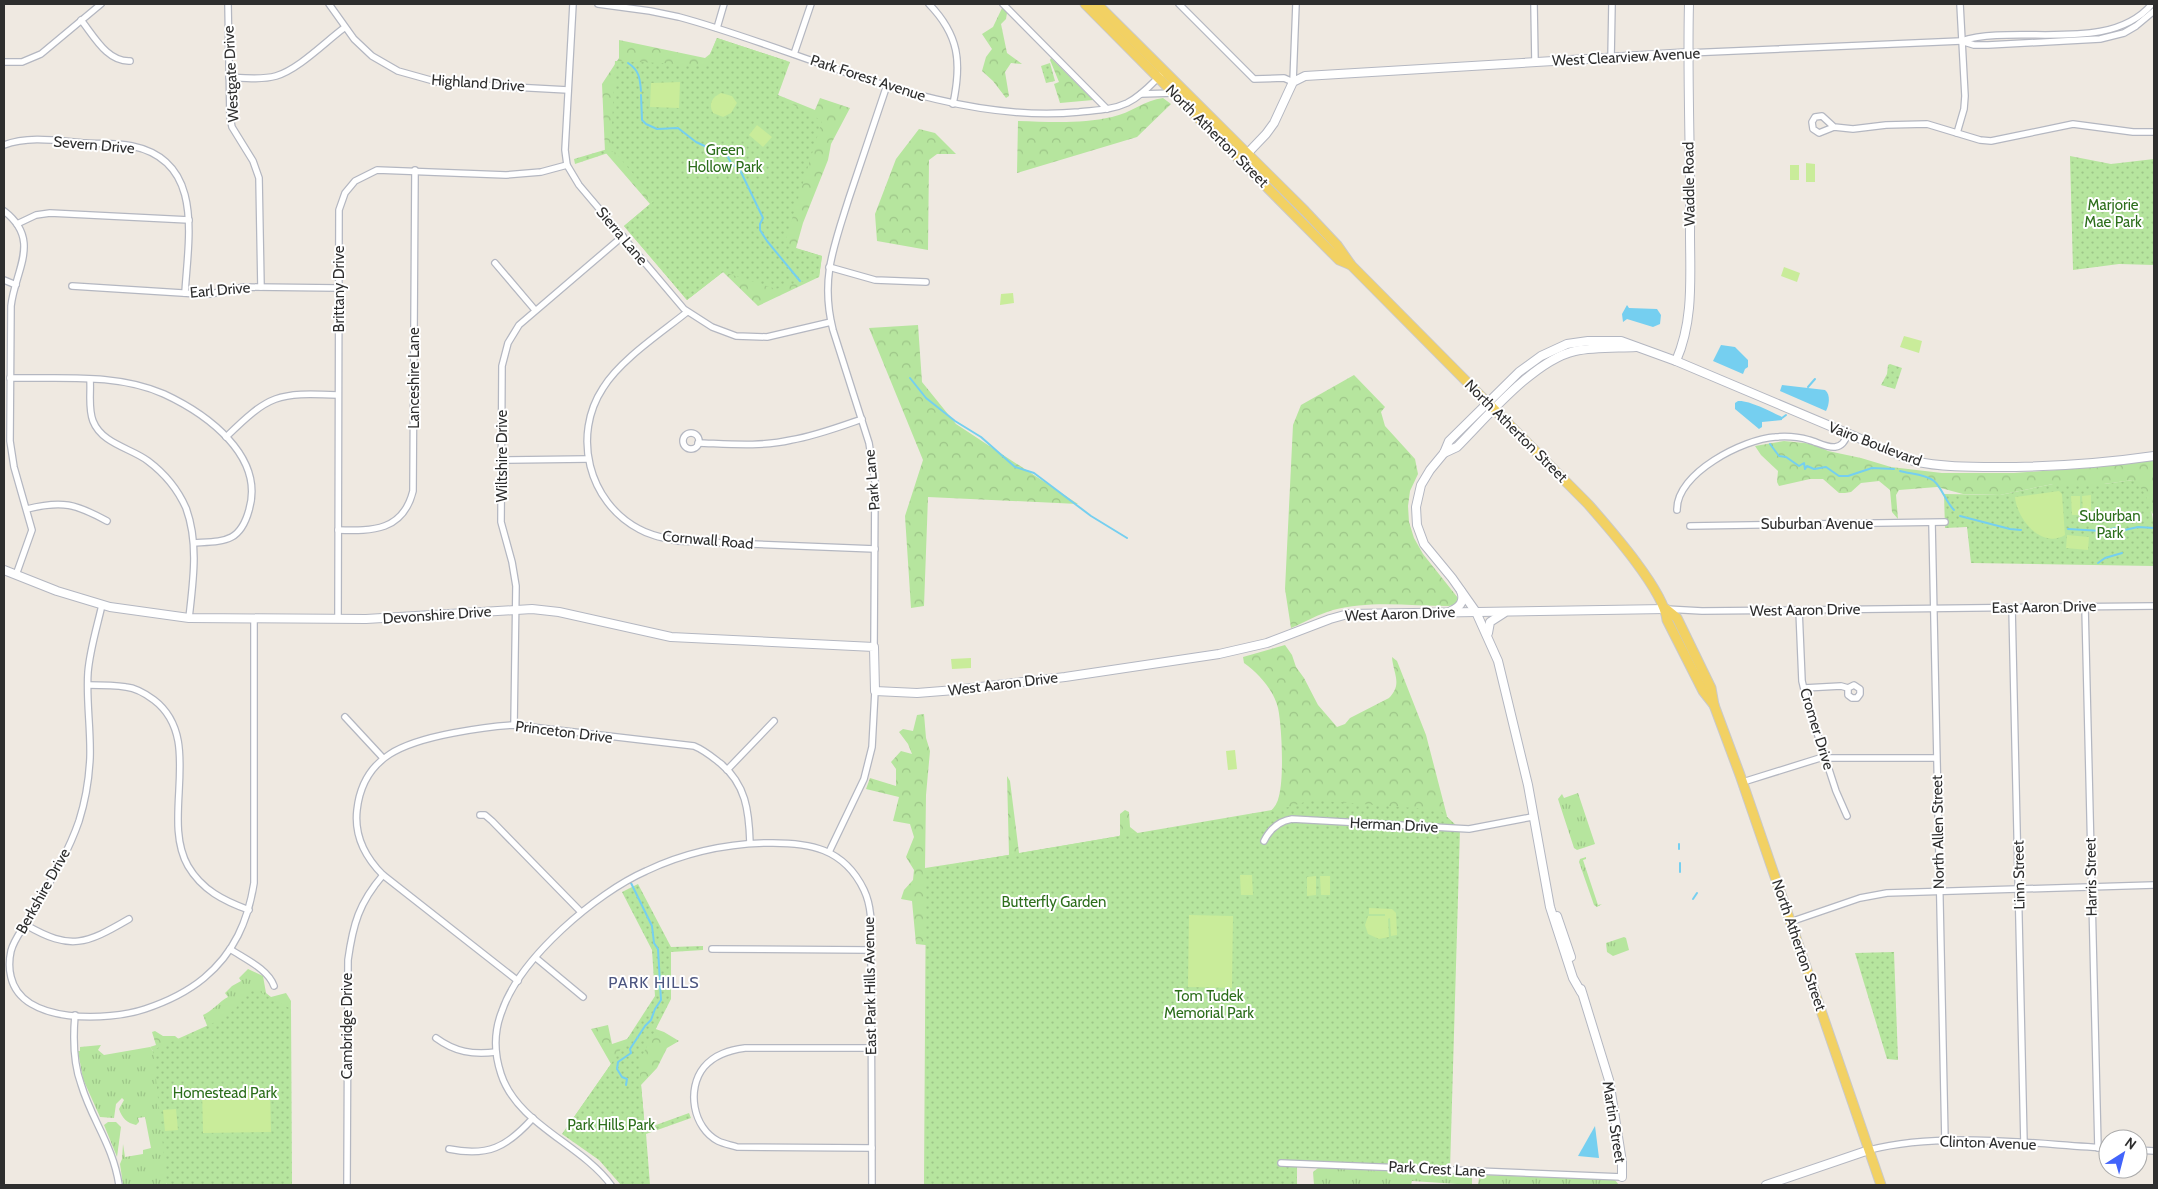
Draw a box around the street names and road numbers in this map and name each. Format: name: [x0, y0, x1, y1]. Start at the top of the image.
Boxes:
street label: Westgate Drive: [219, 25, 243, 123]
street label: West Clearview Avenue: [1551, 44, 1701, 70]
street label: Park Forest Avenue: [808, 51, 928, 105]
street label: Highland Drive: [431, 71, 526, 95]
street label: North Atherton Street: [1162, 81, 1272, 191]
street label: Severn Drive: [53, 132, 136, 158]
street label: Waddle Road: [1679, 142, 1699, 226]
street label: Sierra Lane: [593, 203, 652, 269]
street label: Brittany Drive: [330, 245, 348, 332]
street label: Earl Drive: [189, 278, 251, 302]
street label: Lanceshire Lane: [405, 327, 423, 429]
street label: North Atherton Street: [1461, 376, 1571, 486]
street label: Wiltshire Drive: [493, 409, 511, 502]
street label: Vairo Boulevard: [1826, 418, 1924, 470]
street label: Park Lane: [860, 448, 884, 511]
street label: Suburban Avenue: [1761, 515, 1873, 533]
street label: Cornwall Road: [662, 527, 754, 553]
street label: East Aaron Drive: [1991, 597, 2097, 617]
street label: West Aaron Drive: [1750, 600, 1861, 620]
street label: Devonshire Drive: [382, 602, 492, 628]
street label: West Aaron Drive: [1344, 603, 1456, 625]
street label: West Aaron Drive: [947, 668, 1059, 700]
street label: Cromer Drive: [1796, 686, 1838, 772]
street label: Princeton Drive: [514, 717, 614, 747]
street label: North Allen Street: [1928, 775, 1948, 889]
street label: Herman Drive: [1349, 814, 1439, 836]
street label: Harris Street: [2081, 838, 2101, 916]
street label: Linn Street: [2009, 840, 2029, 910]
street label: Berkshire Drive: [12, 845, 74, 937]
street label: North Atherton Street: [1768, 877, 1830, 1013]
street label: East Park Hills Avenue: [860, 916, 880, 1055]
street label: Cambridge Drive: [338, 973, 356, 1079]
street label: Martin Street: [1599, 1080, 1629, 1164]
street label: Clinton Avenue: [1939, 1132, 2037, 1154]
street label: Park Crest Lane: [1388, 1157, 1486, 1181]

